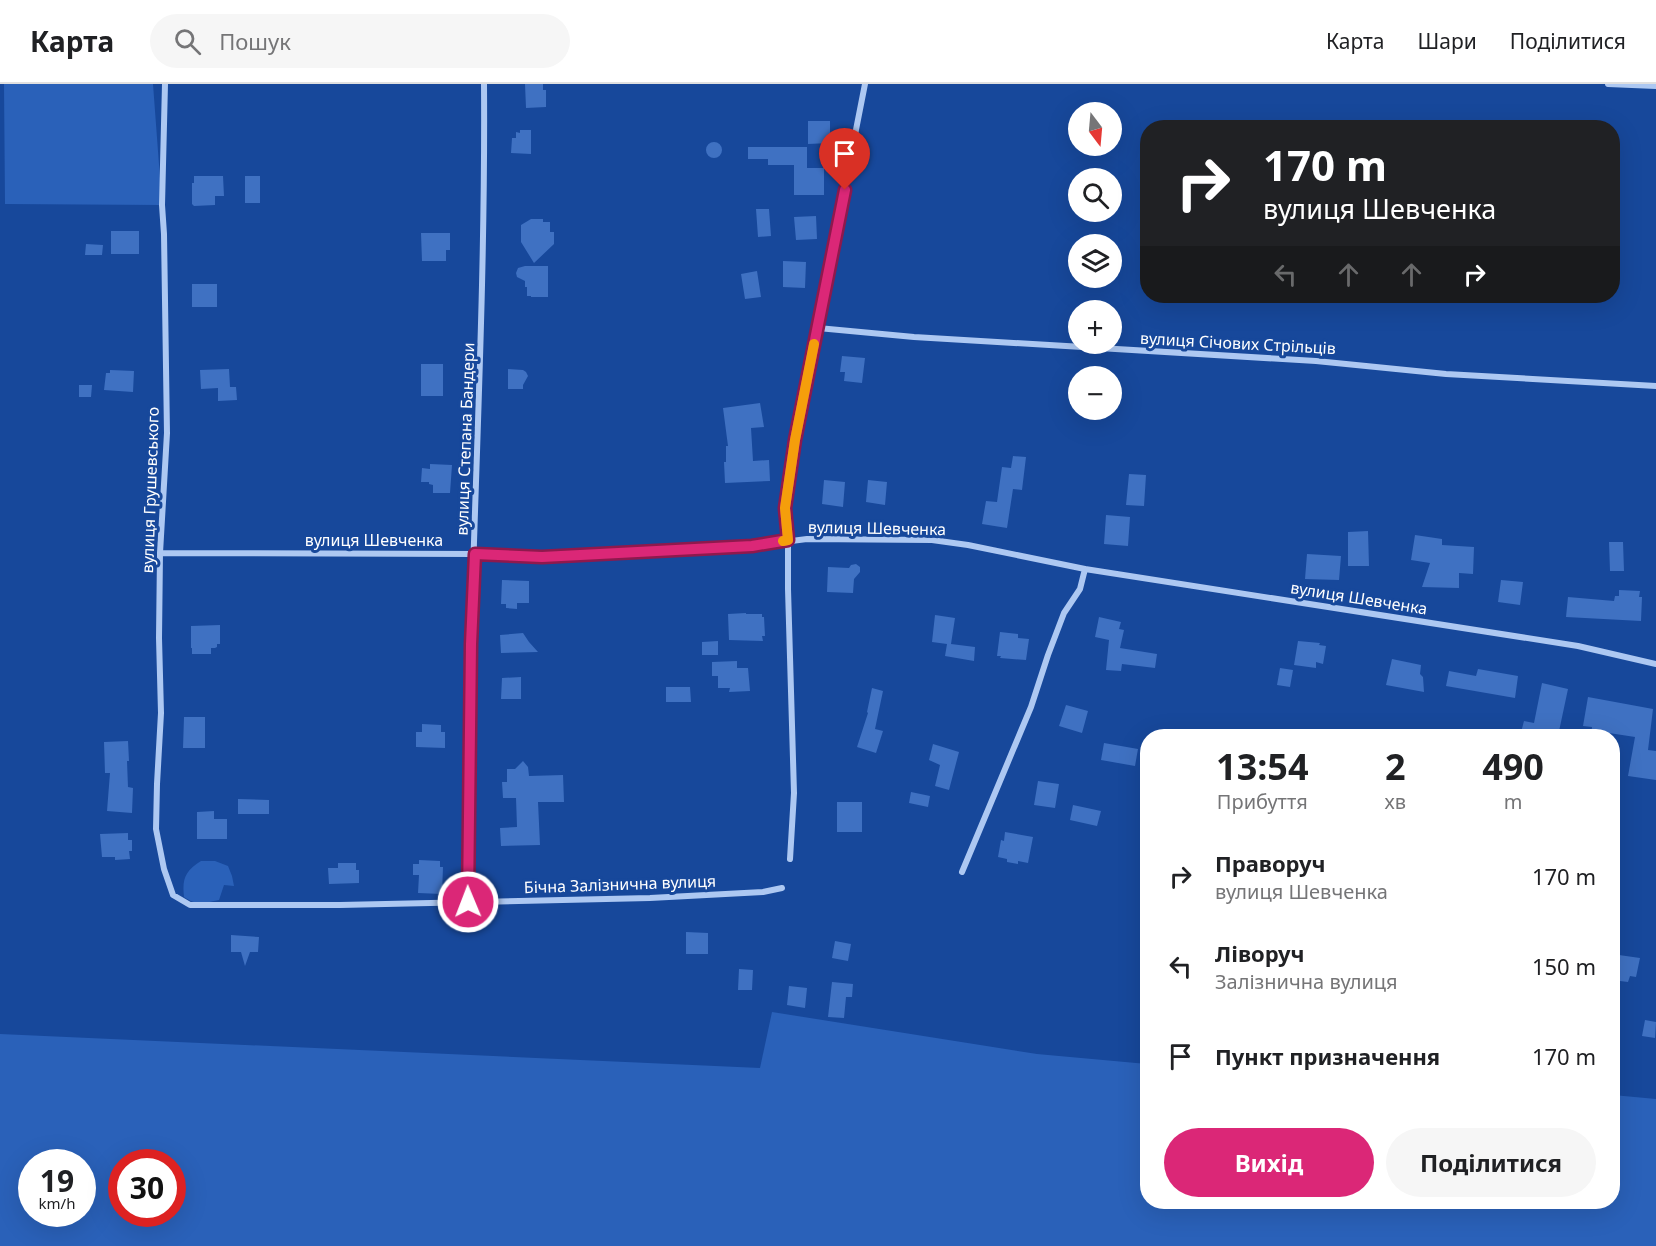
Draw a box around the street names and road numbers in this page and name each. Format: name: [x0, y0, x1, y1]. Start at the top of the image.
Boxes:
street label: вулиця Січових Стрільців: [1140, 327, 1336, 359]
street label: вулиця Степана Бандери: [451, 342, 479, 536]
street label: вулиця Грушевського: [136, 406, 164, 574]
street label: вулиця Шевченка: [808, 516, 946, 540]
street label: вулиця Шевченка: [305, 529, 443, 551]
street label: вулиця Шевченка: [1289, 576, 1429, 620]
street label: Бічна Залізнична вулиця: [524, 870, 716, 898]

